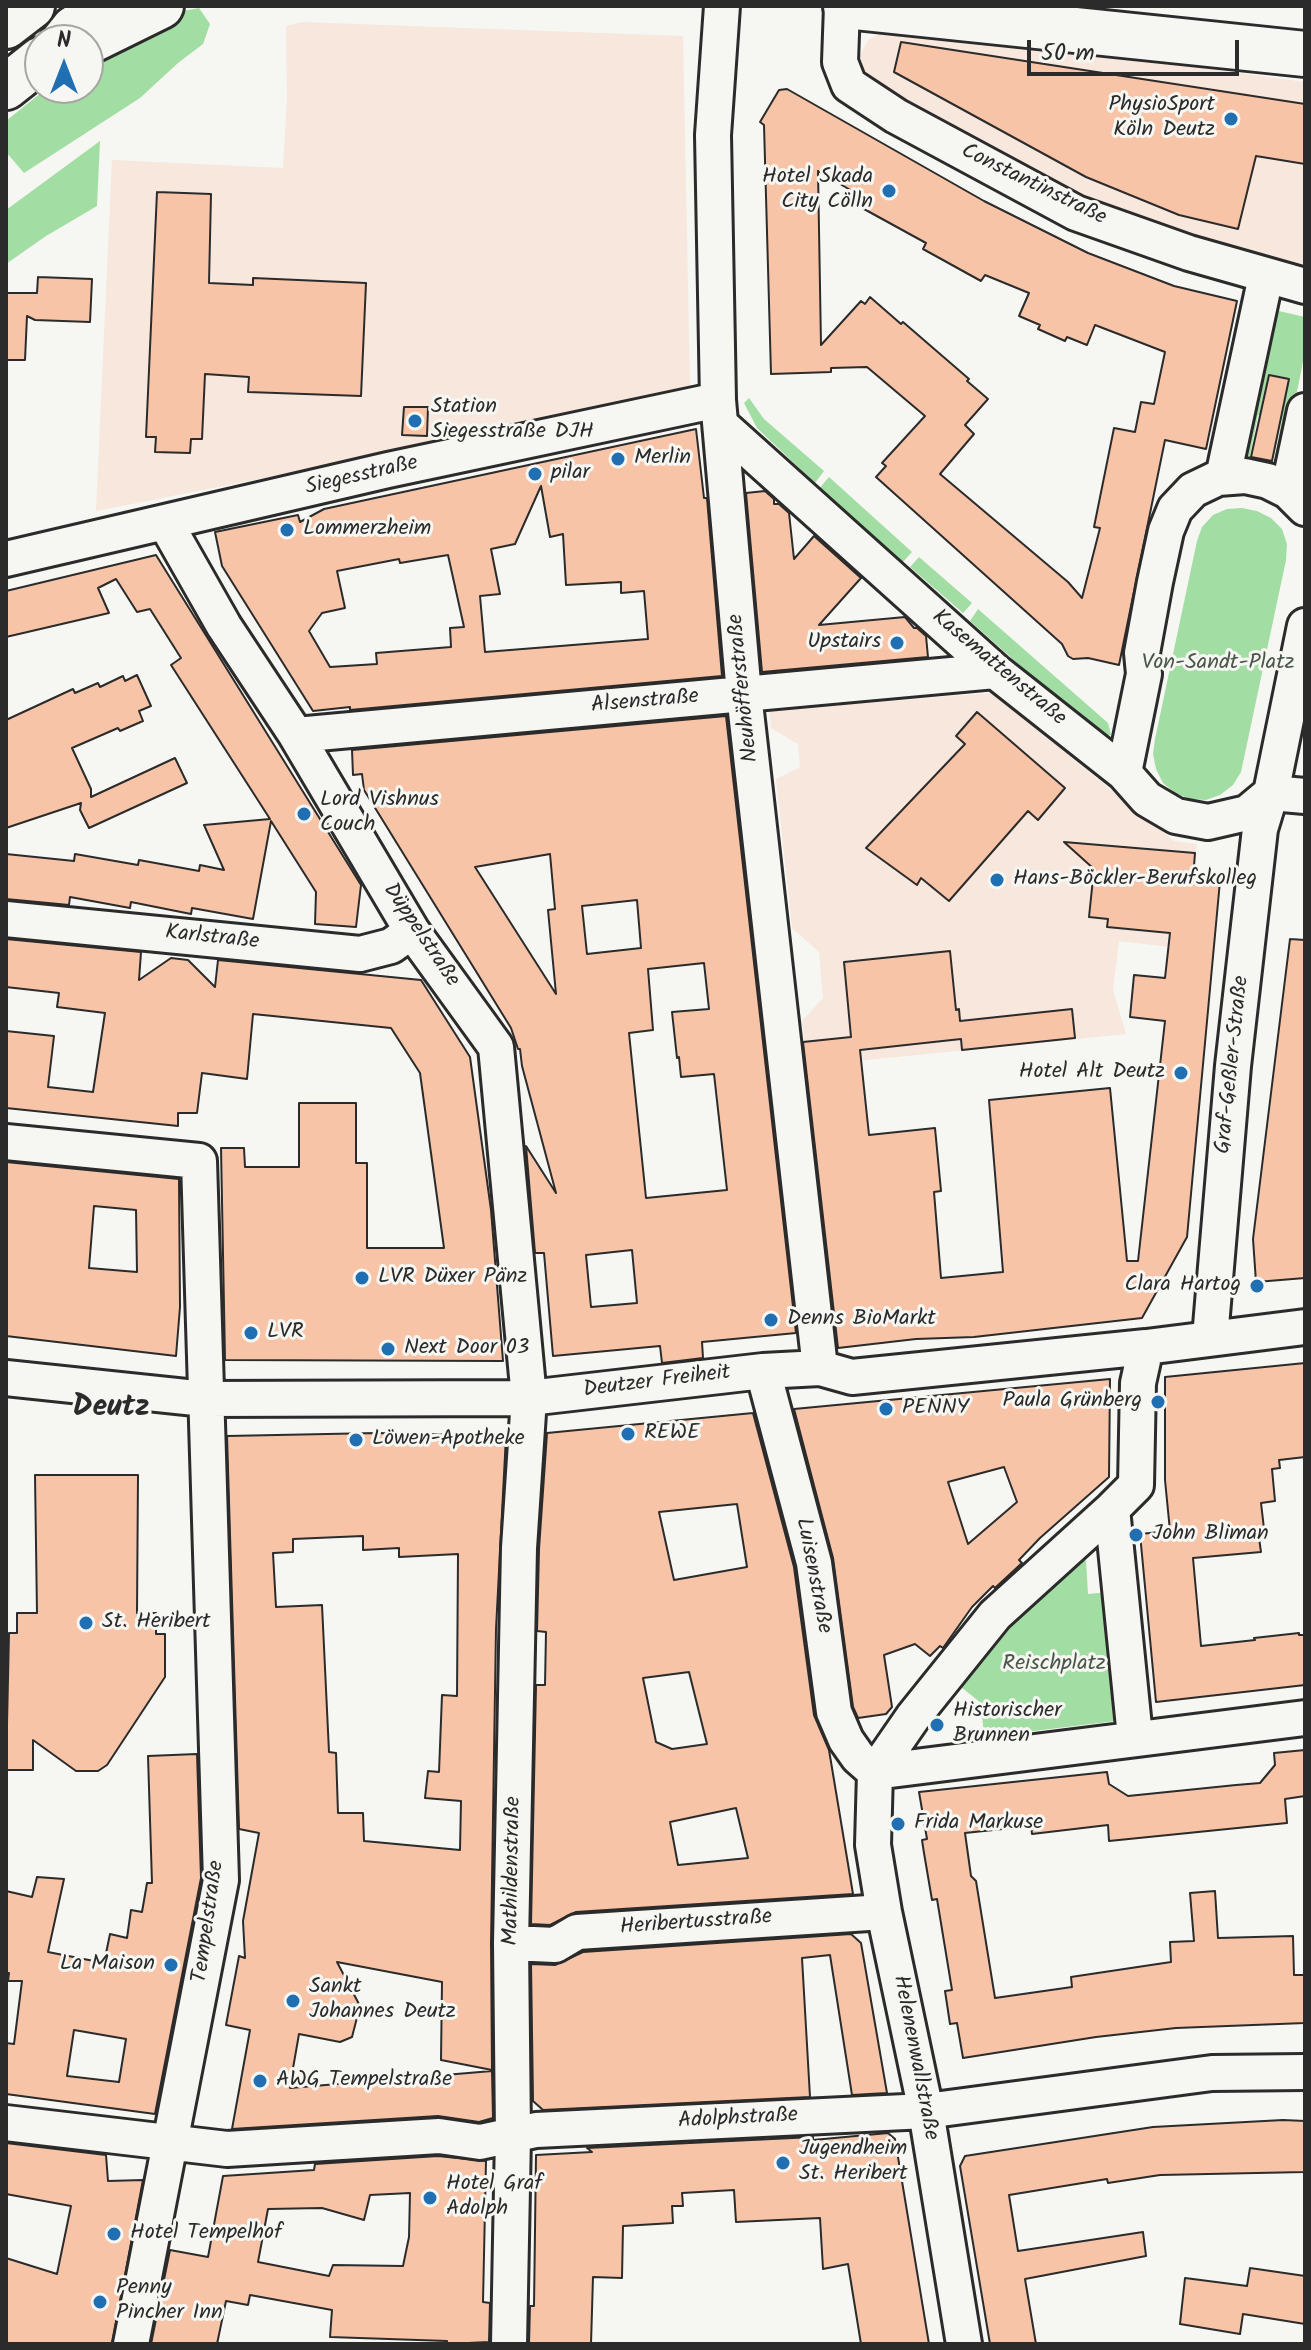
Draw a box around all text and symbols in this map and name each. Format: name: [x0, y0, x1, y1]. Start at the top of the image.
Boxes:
north arrow: [24, 24, 104, 104]
text: N: [57, 24, 71, 59]
scale bar: [1031, 24, 1243, 74]
text: 50 m: [1041, 34, 1095, 73]
place label: PhysioSport Köln Deutz: [1108, 93, 1215, 144]
marker: PhysioSport Köln Deutz: [1222, 110, 1240, 128]
street label: Constantinstraße: [956, 139, 1110, 233]
place label: Hotel Skada City Cölln: [762, 165, 873, 216]
marker: Hotel Skada City Cölln: [880, 182, 898, 200]
place label: Station Siegesstraße DJH: [431, 395, 594, 446]
marker: Station Siegesstraße DJH: [406, 412, 424, 430]
place label: Merlin: [634, 446, 691, 472]
marker: Merlin: [609, 450, 627, 468]
street label: Siegesstraße: [303, 451, 421, 503]
place label: pilar: [551, 461, 590, 487]
marker: pilar: [526, 465, 544, 483]
place label: Lommerzheim: [303, 517, 431, 543]
marker: Lommerzheim: [278, 521, 296, 539]
street label: Kasemattenstraße: [925, 605, 1071, 733]
street label: Neuhöfferstraße: [724, 612, 766, 764]
place label: Upstairs: [807, 630, 881, 656]
marker: Upstairs: [888, 634, 906, 652]
park label: Von-Sandt-Platz: [1142, 651, 1294, 677]
street label: Alsenstraße: [590, 685, 700, 721]
place label: Lord Vishnus Couch: [320, 788, 439, 840]
marker: Lord Vishnus Couch: [295, 805, 313, 823]
place label: Hans-Böckler-Berufskolleg: [1013, 867, 1257, 893]
marker: Hans-Böckler-Berufskolleg: [988, 871, 1006, 889]
street label: Düppelstraße: [376, 879, 464, 993]
street label: Karlstraße: [164, 921, 260, 957]
street label: Graf-Geßler-Straße: [1212, 975, 1256, 1155]
place label: Hotel Alt Deutz: [1019, 1060, 1165, 1086]
marker: Hotel Alt Deutz: [1172, 1064, 1190, 1082]
place label: LVR Düxer Pänz: [378, 1265, 527, 1291]
marker: LVR Düxer Pänz: [353, 1269, 371, 1287]
place label: Clara Hartog: [1124, 1273, 1241, 1299]
marker: Clara Hartog: [1248, 1277, 1266, 1295]
place label: Denns BioMarkt: [787, 1307, 936, 1333]
marker: Denns BioMarkt: [762, 1311, 780, 1329]
place label: LVR: [267, 1320, 304, 1346]
marker: LVR: [242, 1324, 260, 1342]
place label: Next Door 03: [404, 1336, 529, 1362]
marker: Next Door 03: [379, 1340, 397, 1358]
street label: Deutzer Freiheit: [582, 1361, 732, 1405]
place label: Paula Grünberg: [1002, 1389, 1142, 1415]
district label: Deutz: [72, 1392, 150, 1428]
marker: Paula Grünberg: [1149, 1393, 1167, 1411]
place label: PENNY: [902, 1396, 969, 1422]
marker: PENNY: [877, 1400, 895, 1418]
place label: REWE: [644, 1421, 700, 1447]
marker: REWE: [619, 1425, 637, 1443]
place label: Löwen-Apotheke: [372, 1427, 525, 1453]
marker: Löwen-Apotheke: [347, 1431, 365, 1449]
street label: Luisenstraße: [788, 1516, 836, 1636]
place label: John Bliman: [1152, 1522, 1269, 1548]
marker: John Bliman: [1127, 1526, 1145, 1544]
place label: St. Heribert: [102, 1610, 211, 1636]
marker: St. Heribert: [77, 1614, 95, 1632]
park label: Reischplatz: [1002, 1652, 1106, 1678]
place label: Historischer Brunnen: [953, 1699, 1061, 1750]
marker: Historischer Brunnen: [928, 1716, 946, 1734]
street label: Mathildenstraße: [499, 1796, 529, 1946]
place label: Frida Markuse: [914, 1811, 1043, 1837]
marker: Frida Markuse: [889, 1815, 907, 1833]
street label: Tempelstraße: [188, 1859, 232, 1985]
street label: Heribertusstraße: [619, 1906, 773, 1942]
place label: La Maison: [60, 1952, 155, 1978]
marker: La Maison: [162, 1956, 180, 1974]
street label: Helenenwallstraße: [885, 1973, 943, 2143]
place label: Sankt Johannes Deutz: [309, 1975, 456, 2026]
marker: Sankt Johannes Deutz: [284, 1992, 302, 2010]
place label: AWG Tempelstraße: [276, 2068, 452, 2094]
marker: AWG Tempelstraße: [251, 2072, 269, 2090]
street label: Adolphstraße: [677, 2104, 799, 2136]
place label: Jugendheim St. Heribert: [799, 2137, 908, 2188]
marker: Jugendheim St. Heribert: [774, 2154, 792, 2172]
place label: Hotel Graf Adolph: [446, 2172, 543, 2224]
marker: Hotel Graf Adolph: [421, 2189, 439, 2207]
place label: Hotel Tempelhof: [130, 2221, 282, 2247]
marker: Hotel Tempelhof: [105, 2225, 123, 2243]
place label: Penny Pincher Inn: [116, 2276, 223, 2328]
marker: Penny Pincher Inn: [91, 2293, 109, 2311]

